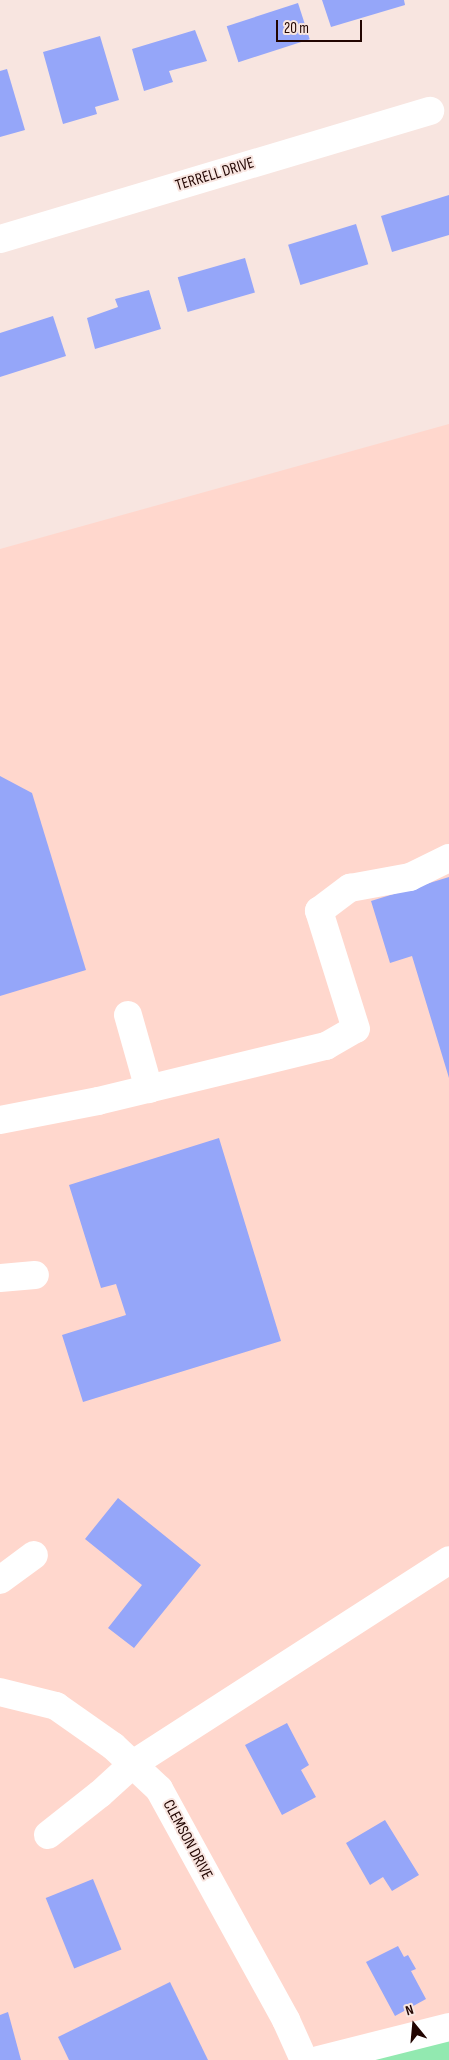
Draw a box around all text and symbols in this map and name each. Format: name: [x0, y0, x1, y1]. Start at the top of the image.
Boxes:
scale bar: [279, 10, 365, 42]
text: 20 m: [284, 19, 309, 38]
street label: TERRELL DRIVE: [173, 154, 257, 196]
street label: CLEMSON DRIVE: [158, 1797, 216, 1883]
north arrow: [389, 2000, 439, 2050]
text: N: [403, 2001, 416, 2019]

